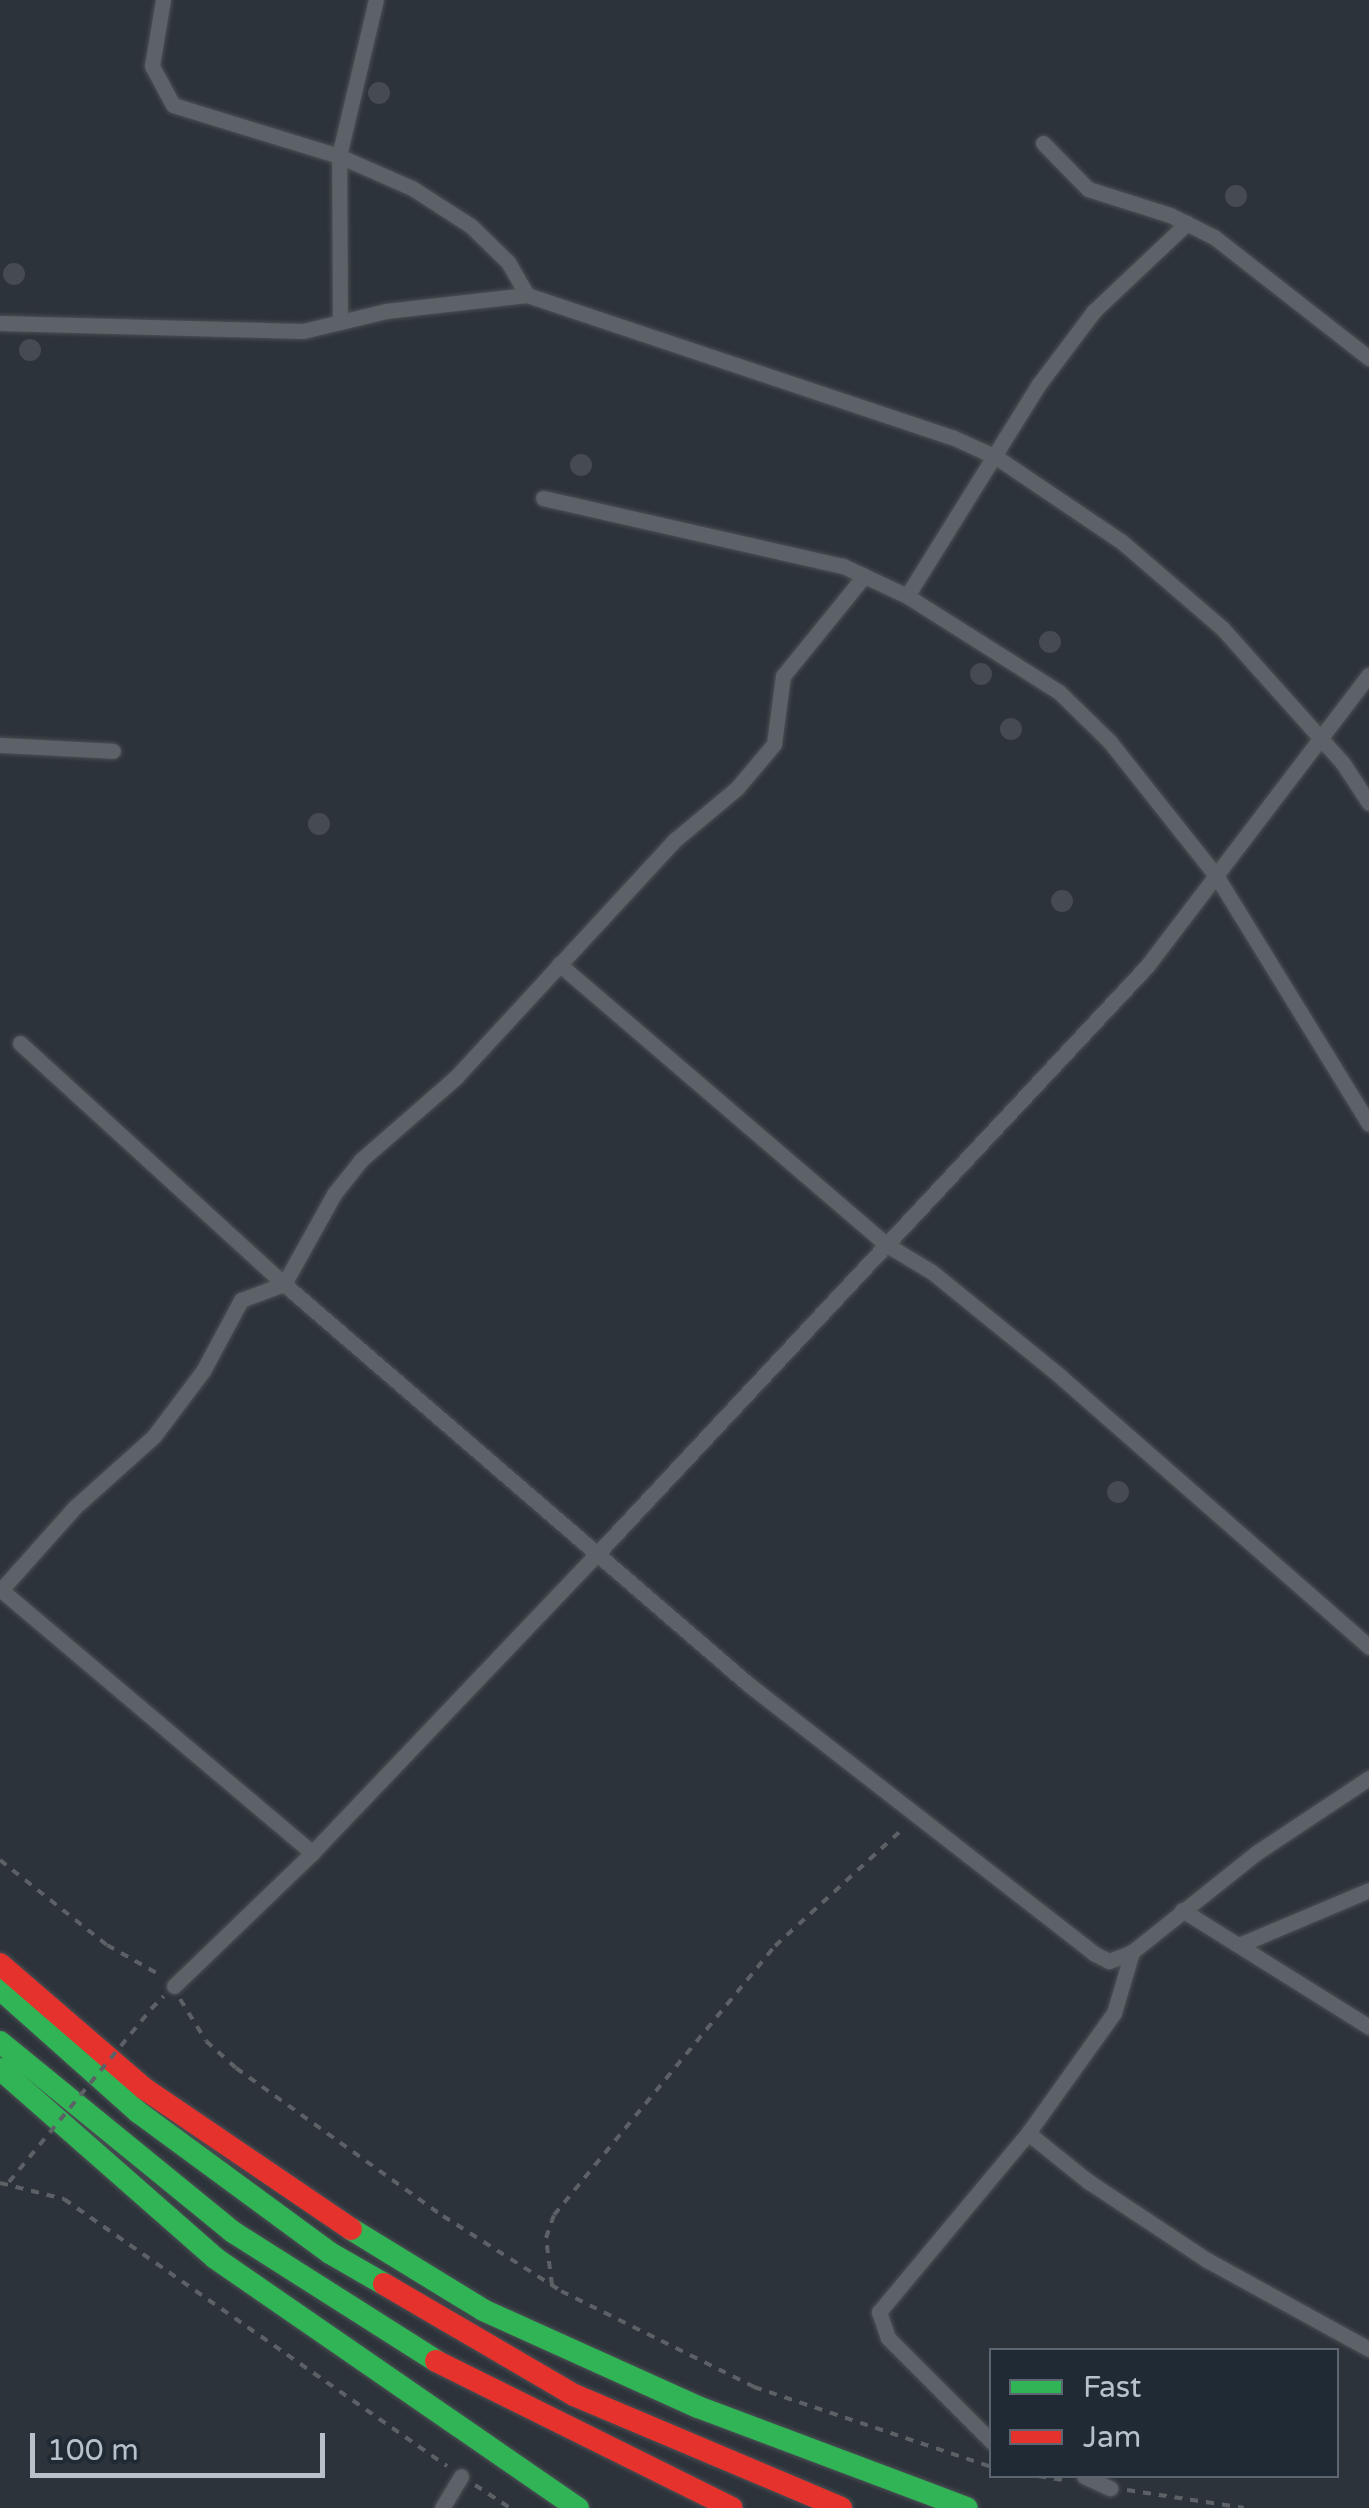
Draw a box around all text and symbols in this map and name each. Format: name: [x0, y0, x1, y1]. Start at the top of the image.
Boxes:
legend: [989, 2348, 1339, 2478]
text: Fast: [1083, 2369, 1142, 2406]
scale bar: [35, 2413, 330, 2475]
text: Jam: [1083, 2419, 1141, 2456]
text: 100 m: [47, 2432, 139, 2469]

